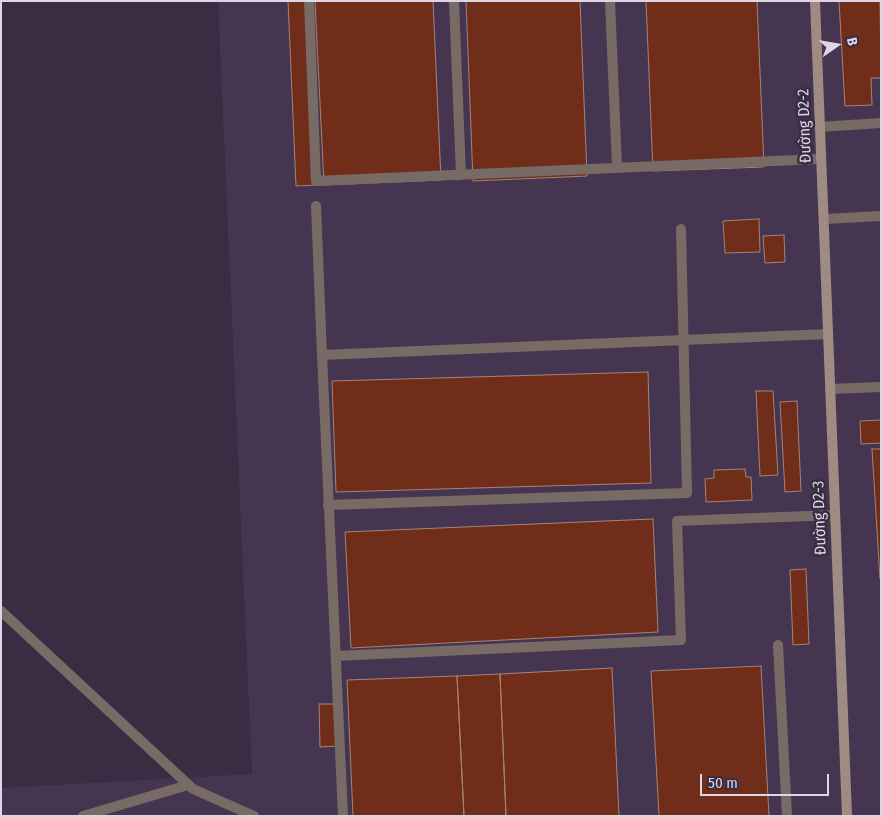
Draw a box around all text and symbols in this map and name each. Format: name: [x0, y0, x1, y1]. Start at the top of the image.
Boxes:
north arrow: [812, 20, 862, 70]
text: B: [843, 36, 861, 47]
street label: Đường D2-2: [794, 89, 816, 163]
street label: Đường D2-3: [809, 480, 831, 556]
scale bar: [702, 764, 831, 796]
text: 50 m: [708, 774, 738, 792]

